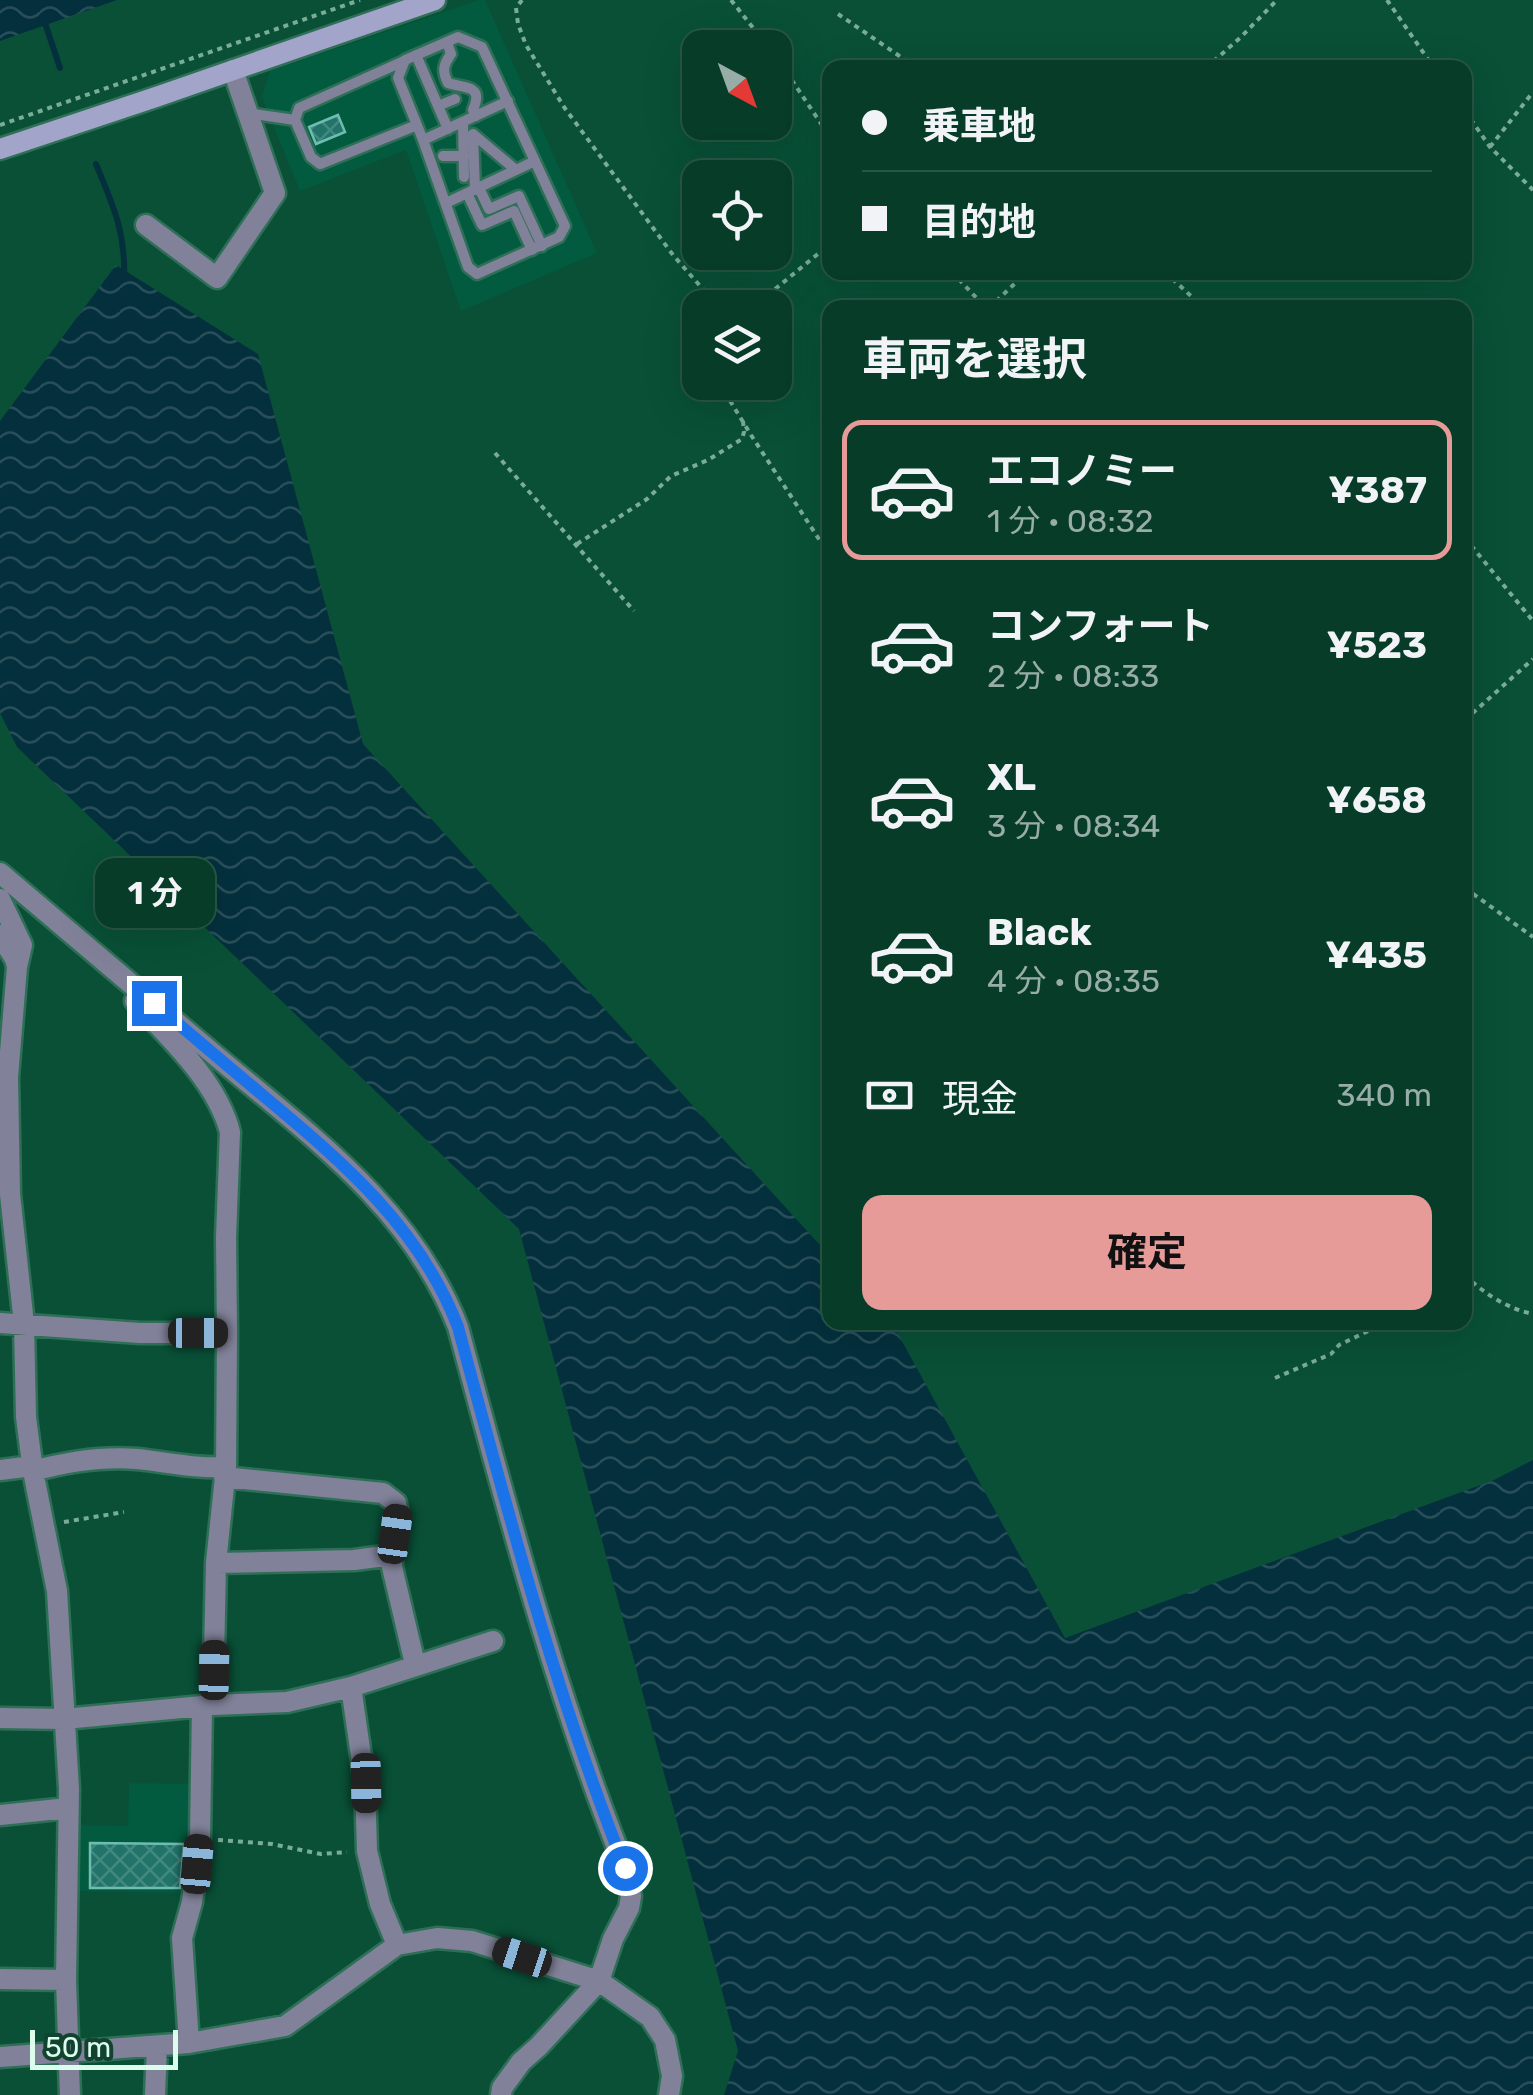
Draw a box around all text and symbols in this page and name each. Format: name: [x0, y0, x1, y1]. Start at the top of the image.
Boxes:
north arrow: [682, 30, 792, 140]
map controls: [682, 30, 792, 400]
text: 乗車地: [922, 103, 1036, 149]
button: locate: [682, 160, 792, 270]
text: 目的地: [922, 199, 1036, 245]
button: layers: [682, 290, 792, 400]
text: 車両を選択: [862, 333, 1087, 386]
icon: car: [867, 445, 957, 535]
text: エコノミー: [987, 448, 1177, 494]
text: ¥387: [1328, 467, 1427, 513]
text: 1 分 · 08:32: [987, 502, 1154, 540]
icon: car: [867, 600, 957, 690]
text: コンフォート: [987, 603, 1214, 649]
text: ¥523: [1327, 622, 1427, 668]
text: 2 分 · 08:33: [987, 657, 1159, 695]
text: XL: [987, 754, 1036, 800]
icon: car: [867, 755, 957, 845]
text: ¥658: [1326, 777, 1427, 823]
text: 3 分 · 08:34: [987, 807, 1160, 845]
callout: 1 分: [94, 858, 214, 928]
text: 1 分: [128, 874, 182, 912]
text: Black: [987, 909, 1092, 955]
icon: car: [867, 910, 957, 1000]
text: ¥435: [1325, 932, 1427, 978]
text: 4 分 · 08:35: [987, 962, 1160, 1000]
route end: [132, 981, 177, 1026]
icon: cash: [862, 1068, 917, 1123]
text: 現金: [942, 1076, 1018, 1122]
text: 340 m: [1336, 1076, 1432, 1114]
button: 確定: [862, 1195, 1432, 1310]
car: [168, 1318, 228, 1348]
car: [376, 1502, 414, 1566]
car: [198, 1640, 230, 1700]
car: [350, 1753, 382, 1813]
car: [179, 1833, 215, 1895]
route start: [603, 1846, 648, 1891]
car: [489, 1933, 555, 1981]
scale bar: [30, 2025, 178, 2070]
text: 50 m: [45, 2031, 111, 2064]

